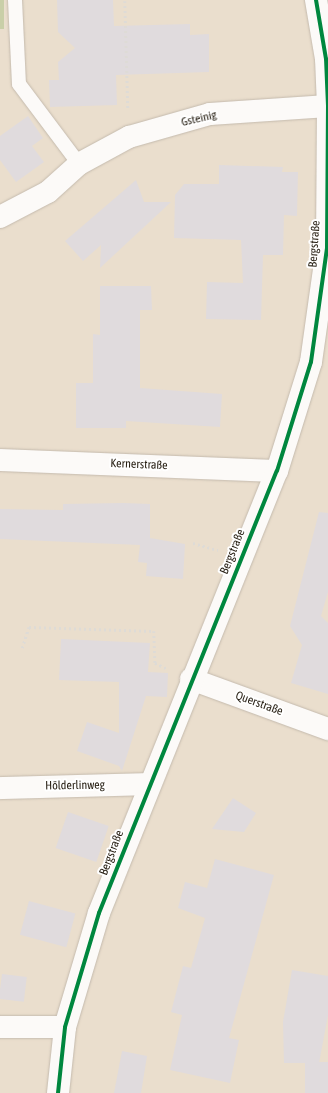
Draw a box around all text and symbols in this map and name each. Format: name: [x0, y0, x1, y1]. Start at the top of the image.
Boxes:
street label: Gsteinig: [180, 108, 218, 130]
street label: Bergstraße: [306, 220, 324, 268]
street label: Kernerstraße: [110, 457, 168, 473]
street label: Bergstraße: [217, 527, 249, 577]
street label: Querstraße: [233, 689, 285, 719]
street label: Hölderlinweg: [45, 778, 105, 794]
street label: Bergstraße: [97, 828, 127, 878]

